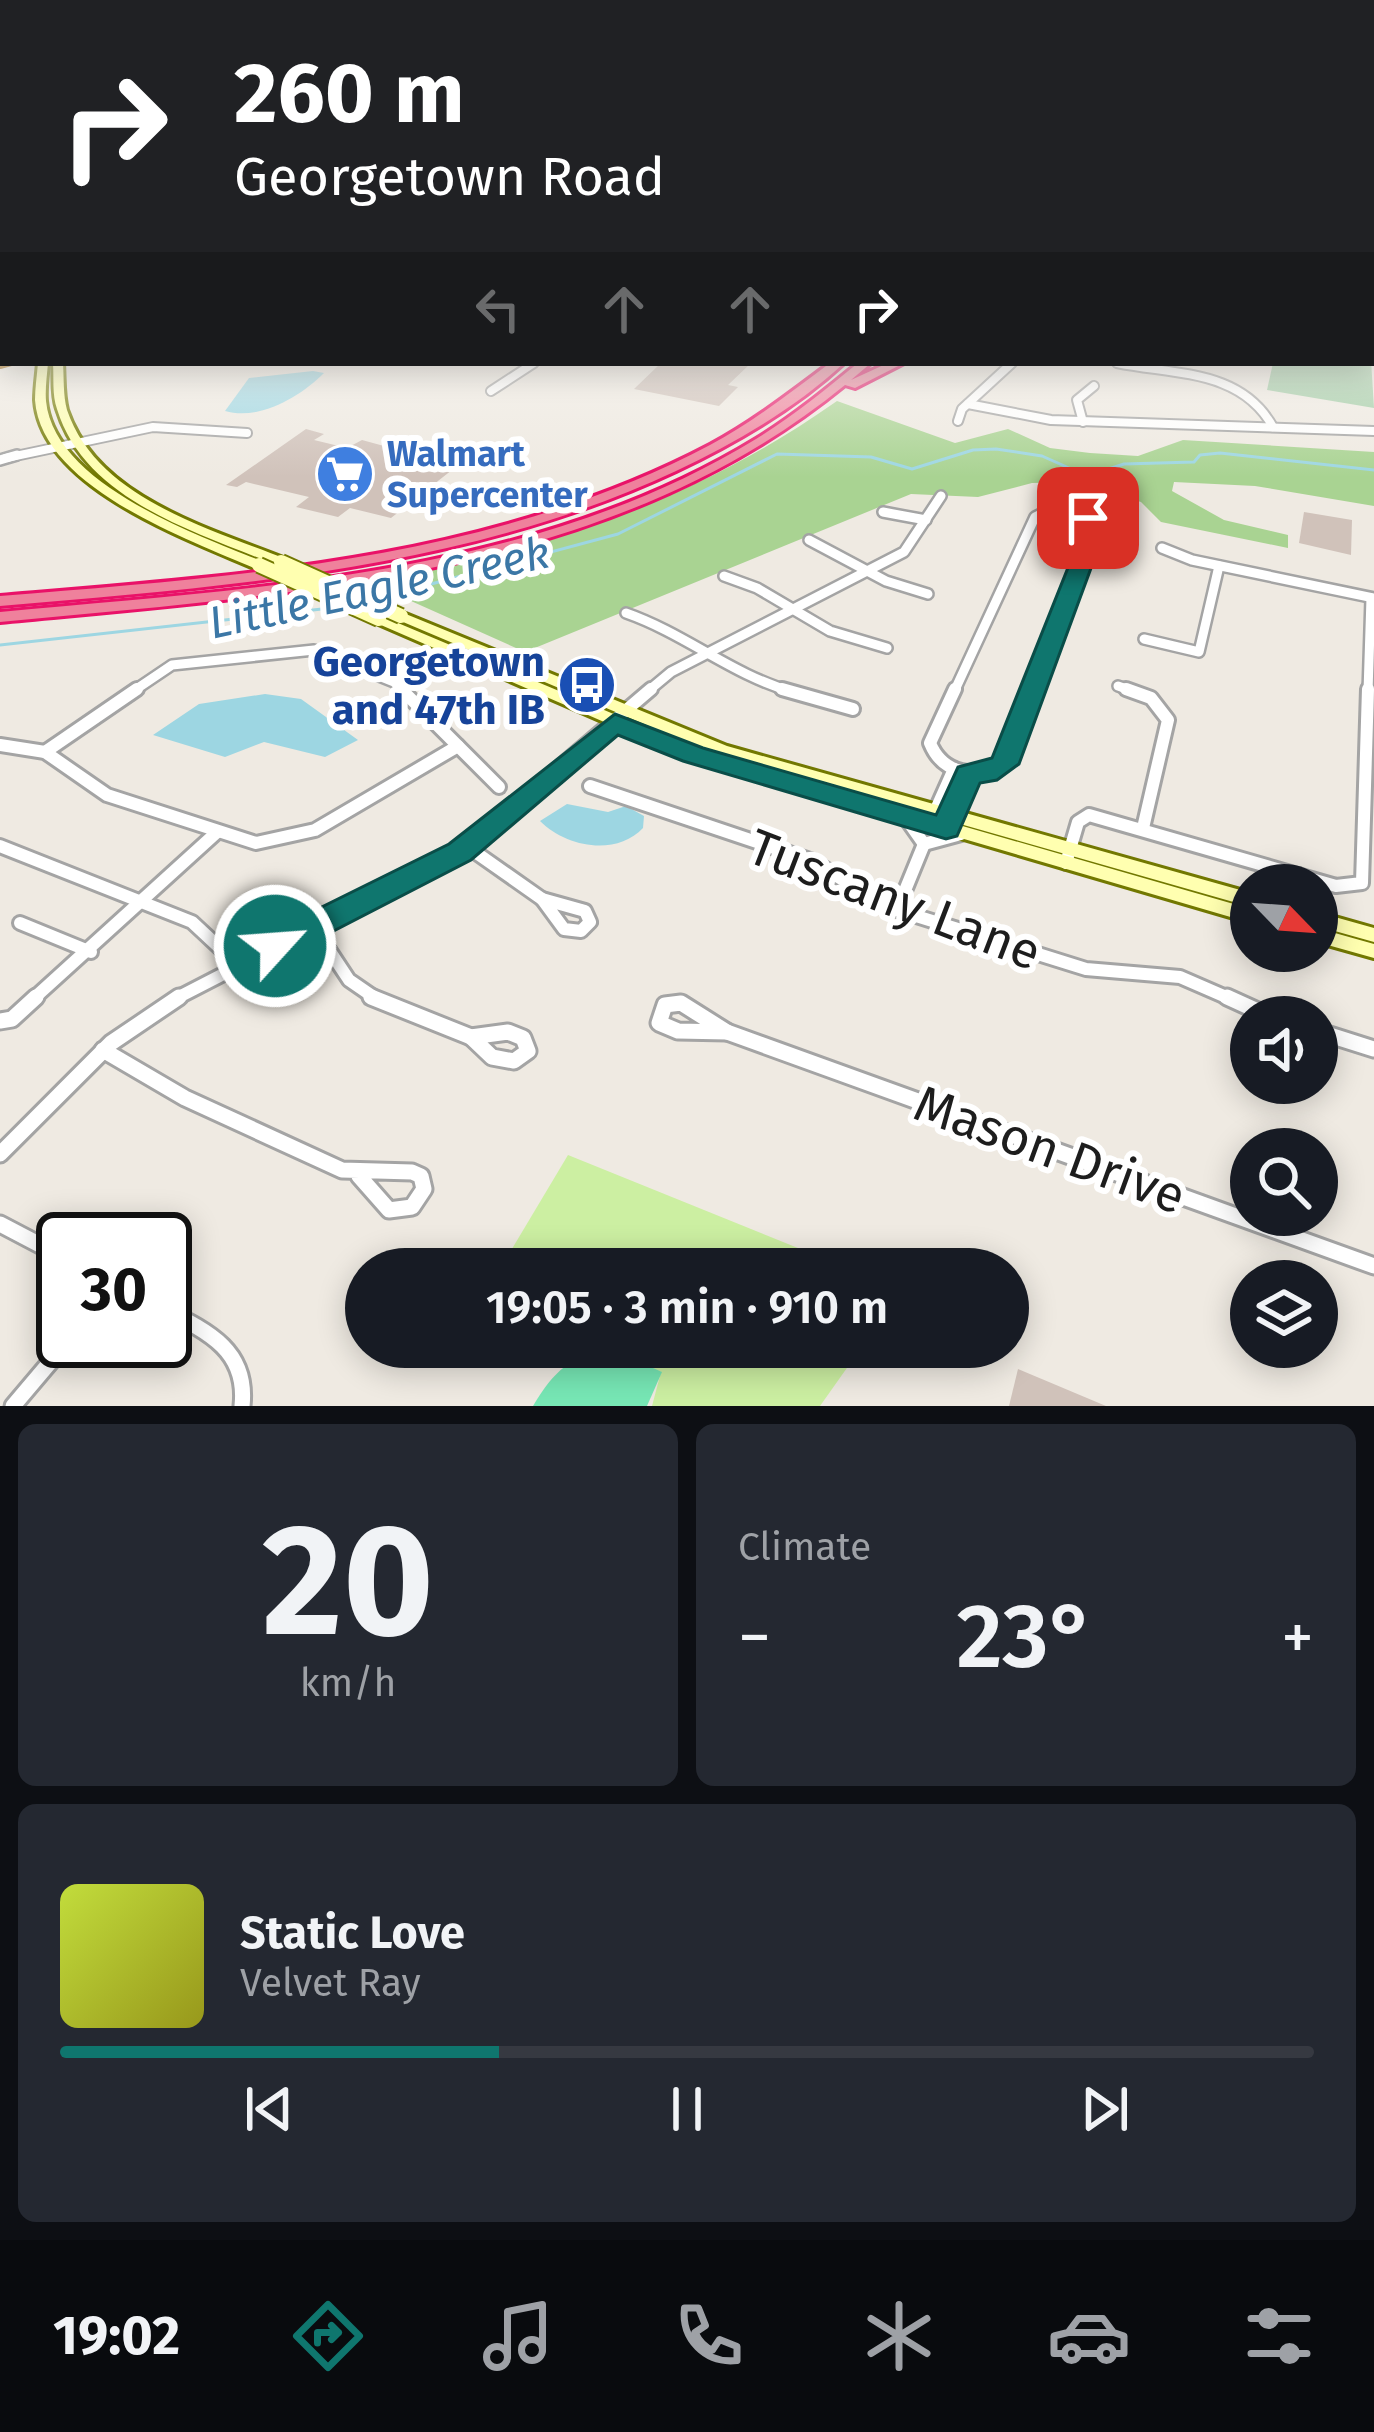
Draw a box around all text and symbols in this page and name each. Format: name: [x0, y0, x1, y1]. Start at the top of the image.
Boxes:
text: 260 m: [234, 43, 465, 144]
icon: right: [36, 48, 192, 204]
text: Georgetown Road: [234, 145, 665, 209]
icon: left: [465, 276, 531, 342]
icon: ahead: [591, 276, 657, 342]
icon: ahead: [717, 276, 783, 342]
icon: right: [843, 276, 909, 342]
place label: Walmart Supercenter: [387, 432, 588, 517]
supermarket icon: Walmart Supercenter: [314, 443, 376, 505]
pin: [1037, 467, 1139, 569]
icon: arrive: [1055, 485, 1121, 551]
water label: Little Eagle Creek: [204, 525, 555, 650]
place label: Georgetown and 47th IB: [313, 637, 545, 735]
bus stop icon: Georgetown and 47th IB: [556, 654, 618, 716]
street label: Tuscany Lane: [740, 816, 1049, 984]
north arrow: [1230, 864, 1338, 972]
map controls: [1230, 864, 1338, 1368]
position arrow: [212, 883, 338, 1009]
button: sound: [1230, 996, 1338, 1104]
street label: Mason Drive: [906, 1072, 1193, 1228]
button: search: [1230, 1128, 1338, 1236]
speed limit sign: 30: [36, 1212, 192, 1368]
button: layers: [1230, 1260, 1338, 1368]
text: 19:05 · 3 min · 910 m: [486, 1281, 888, 1335]
text: 20: [262, 1488, 434, 1675]
text: Climate: [738, 1524, 871, 1570]
text: 23°: [957, 1583, 1095, 1691]
text: −: [738, 1598, 771, 1677]
text: +: [1281, 1598, 1314, 1677]
text: km/h: [300, 1660, 396, 1706]
text: Static Love: [240, 1906, 465, 1960]
text: Velvet Ray: [240, 1960, 421, 2006]
icon: previous: [236, 2076, 302, 2142]
icon: pause: [654, 2076, 720, 2142]
icon: next: [1072, 2076, 1138, 2142]
icon: directions: [286, 2294, 370, 2378]
icon: music: [476, 2294, 560, 2378]
icon: phone: [667, 2294, 751, 2378]
icon: climate: [857, 2294, 941, 2378]
icon: car: [1047, 2294, 1131, 2378]
icon: filters: [1237, 2294, 1321, 2378]
text: 19:02: [53, 2304, 180, 2368]

